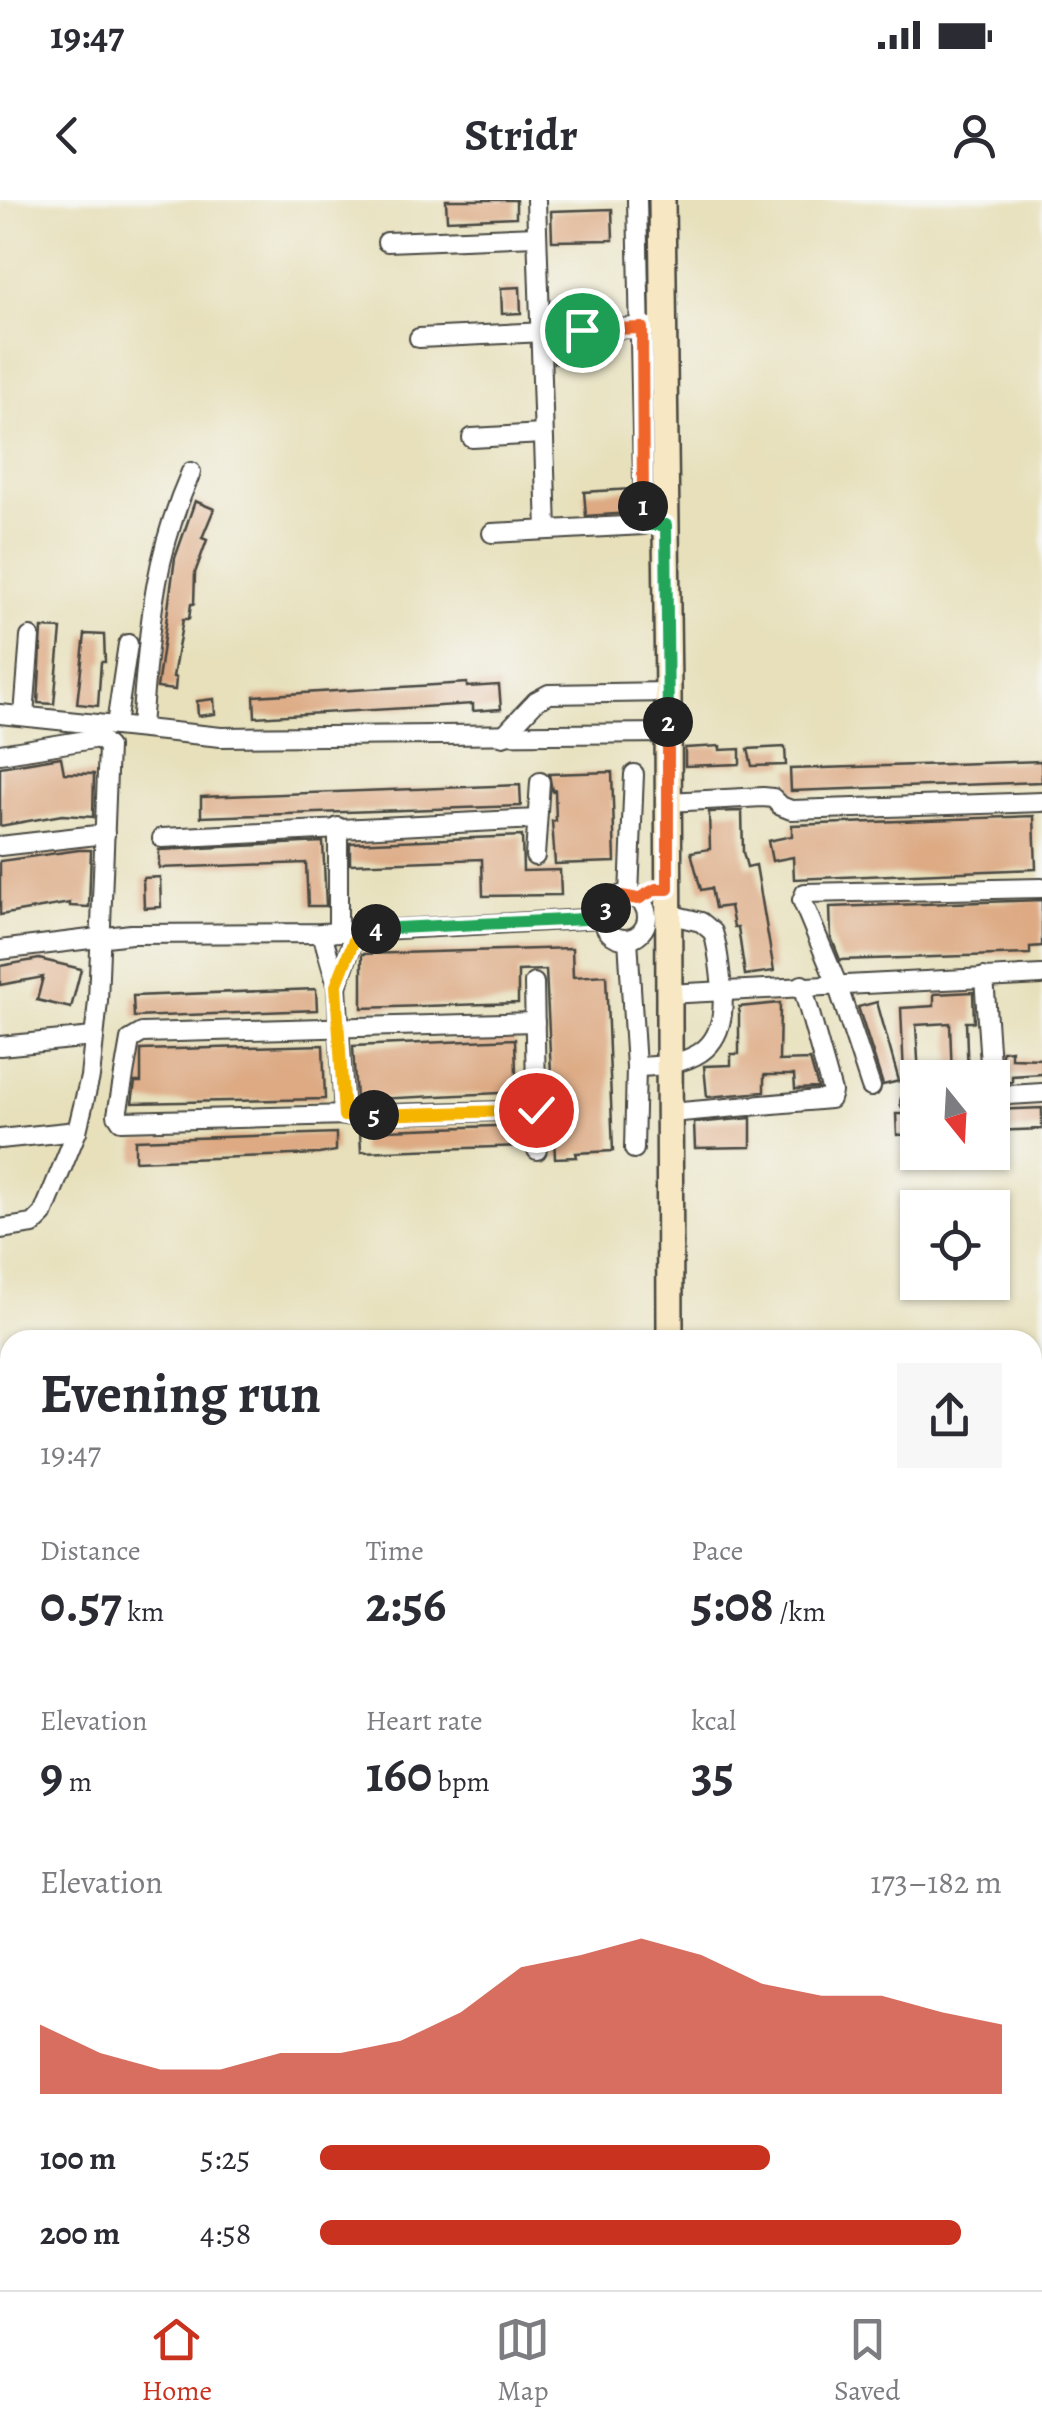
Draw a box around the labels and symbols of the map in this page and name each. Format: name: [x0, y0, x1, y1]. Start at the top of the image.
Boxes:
pin: [540, 288, 625, 373]
pin: 1: [618, 481, 668, 531]
pin: 2: [643, 697, 693, 747]
pin: 3: [581, 883, 631, 933]
pin: 4: [351, 904, 401, 954]
north arrow: [900, 1060, 1010, 1170]
pin: [494, 1068, 579, 1153]
pin: 5: [349, 1090, 399, 1140]

